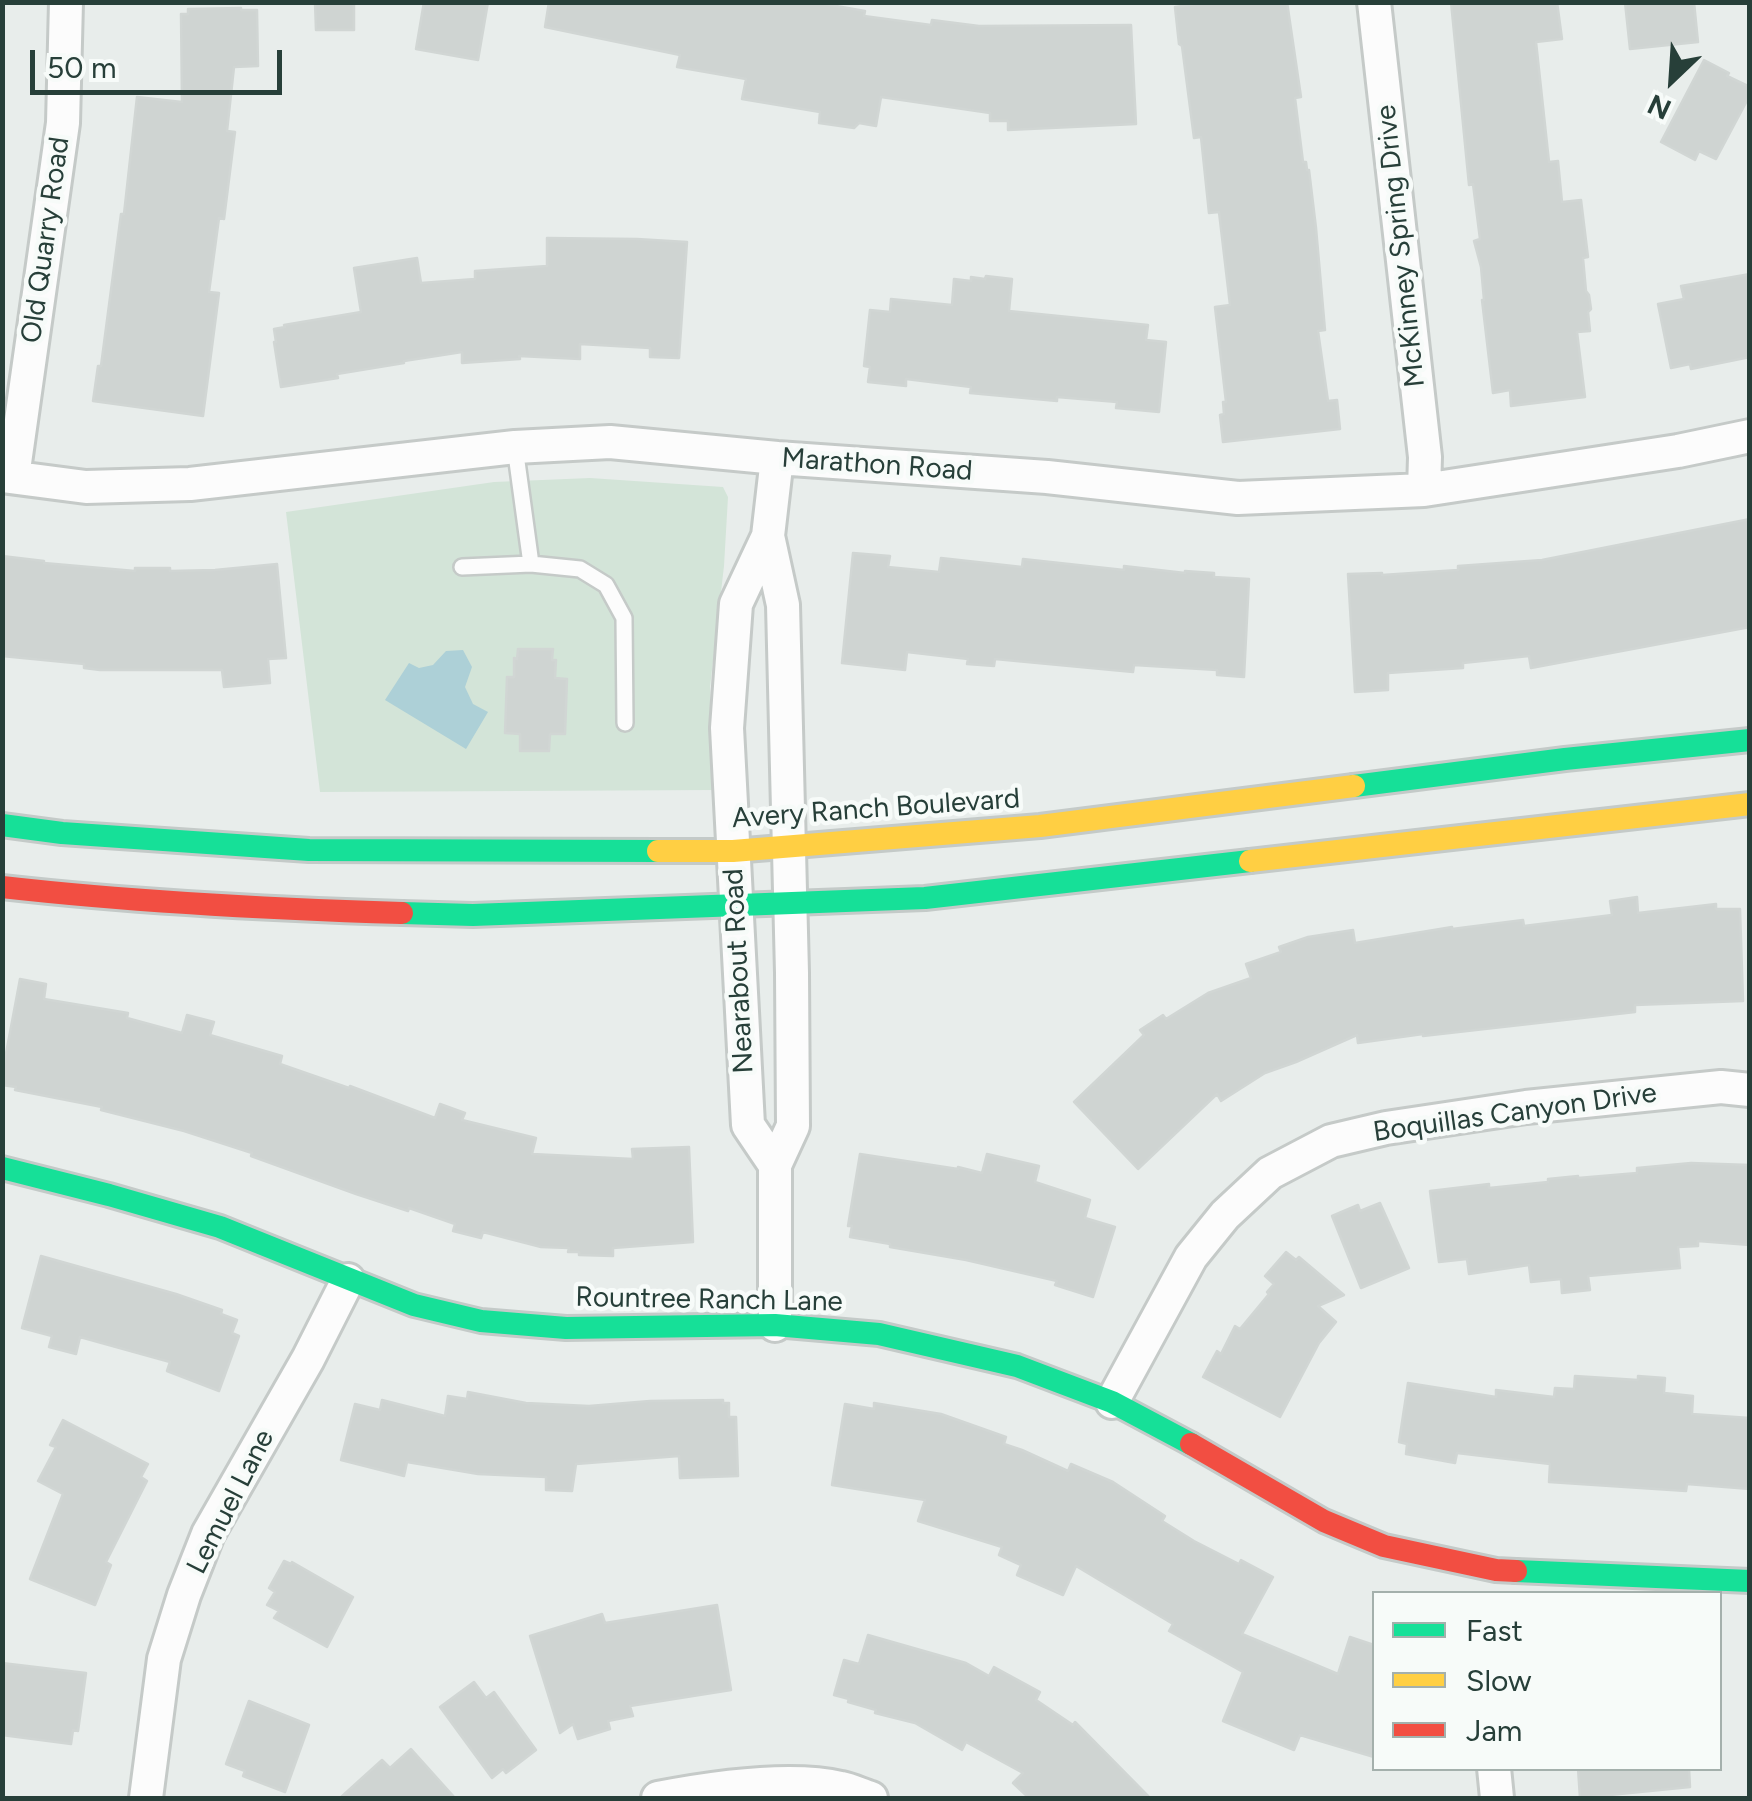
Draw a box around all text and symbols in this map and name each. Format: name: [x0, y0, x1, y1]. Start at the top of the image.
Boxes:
scale bar: [35, 30, 288, 92]
north arrow: [1622, 30, 1722, 130]
text: 50 m: [47, 49, 116, 86]
text: N: [1642, 87, 1676, 127]
street label: McKinney Spring Drive: [1369, 103, 1433, 389]
street label: Old Quarry Road: [15, 135, 77, 345]
street label: Marathon Road: [780, 442, 974, 488]
street label: Avery Ranch Boulevard: [731, 782, 1021, 836]
street label: Nearabout Road: [717, 868, 761, 1074]
street label: Boquillas Canyon Drive: [1371, 1076, 1659, 1150]
street label: Rountree Ranch Lane: [575, 1281, 843, 1319]
street label: Lemuel Lane: [180, 1424, 282, 1580]
legend: [1372, 1591, 1722, 1771]
text: Fast: [1466, 1612, 1523, 1649]
text: Slow: [1466, 1662, 1532, 1699]
text: Jam: [1466, 1712, 1522, 1749]

